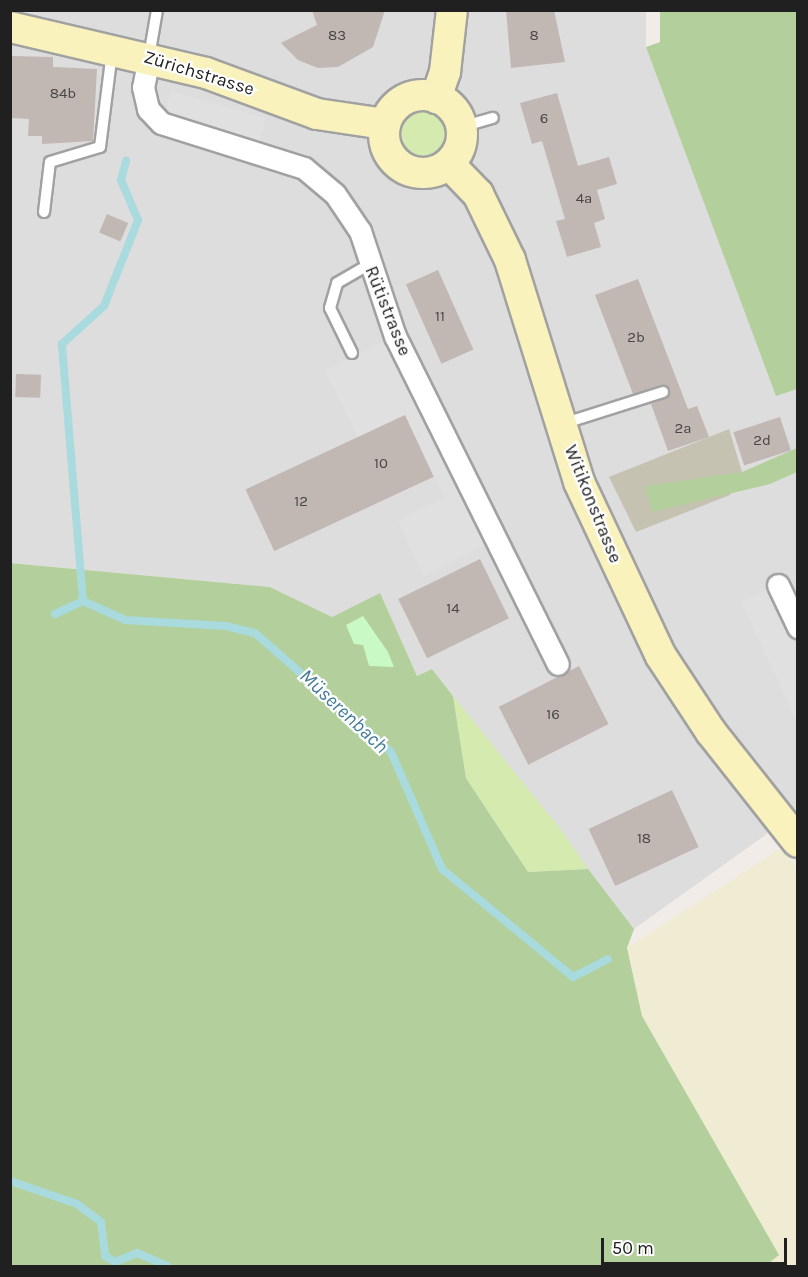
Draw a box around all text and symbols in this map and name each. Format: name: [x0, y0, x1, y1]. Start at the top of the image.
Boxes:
house number: 83: [328, 27, 346, 45]
house number: 8: [529, 27, 539, 45]
street label: Zürichstrasse: [141, 46, 257, 100]
house number: 84b: [50, 85, 76, 103]
house number: 6: [540, 110, 548, 128]
house number: 4a: [576, 190, 592, 208]
street label: Rütistrasse: [360, 263, 416, 359]
house number: 11: [435, 308, 445, 326]
house number: 2b: [627, 329, 645, 347]
house number: 2a: [675, 420, 691, 438]
house number: 2d: [753, 432, 771, 450]
street label: Witikonstrasse: [560, 442, 626, 566]
house number: 10: [374, 455, 388, 473]
house number: 12: [294, 493, 308, 511]
house number: 14: [446, 600, 460, 618]
water label: Müserenbach: [295, 664, 393, 758]
house number: 16: [546, 706, 560, 724]
house number: 18: [637, 830, 651, 848]
scale bar: [604, 1226, 790, 1264]
text: 50 m: [612, 1237, 654, 1259]

